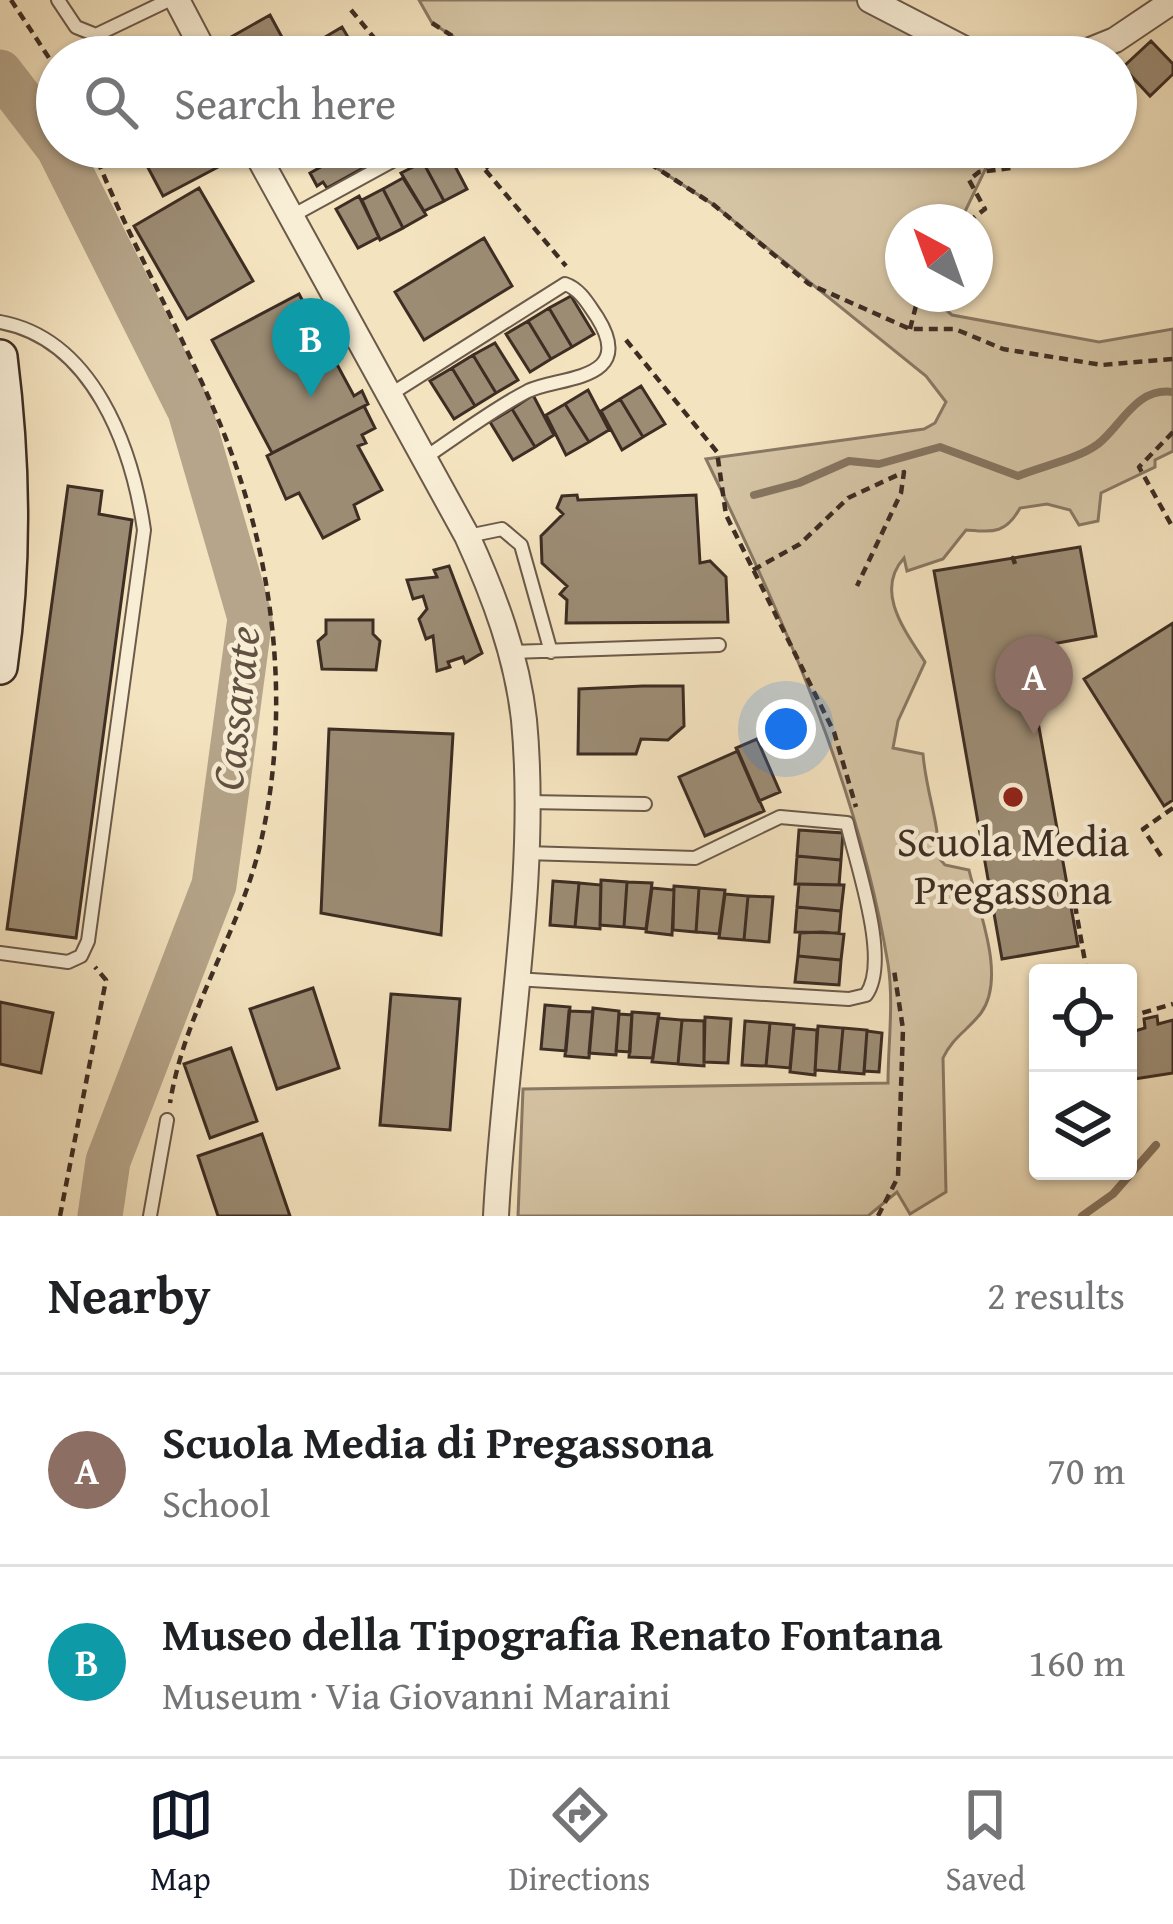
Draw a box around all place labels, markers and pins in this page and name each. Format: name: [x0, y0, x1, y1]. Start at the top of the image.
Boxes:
pin: B: [272, 298, 350, 397]
pin: A: [995, 636, 1073, 735]
marker: Scuola Media Pregassona: [1000, 784, 1026, 810]
place label: Scuola Media Pregassona: [897, 810, 1129, 919]

